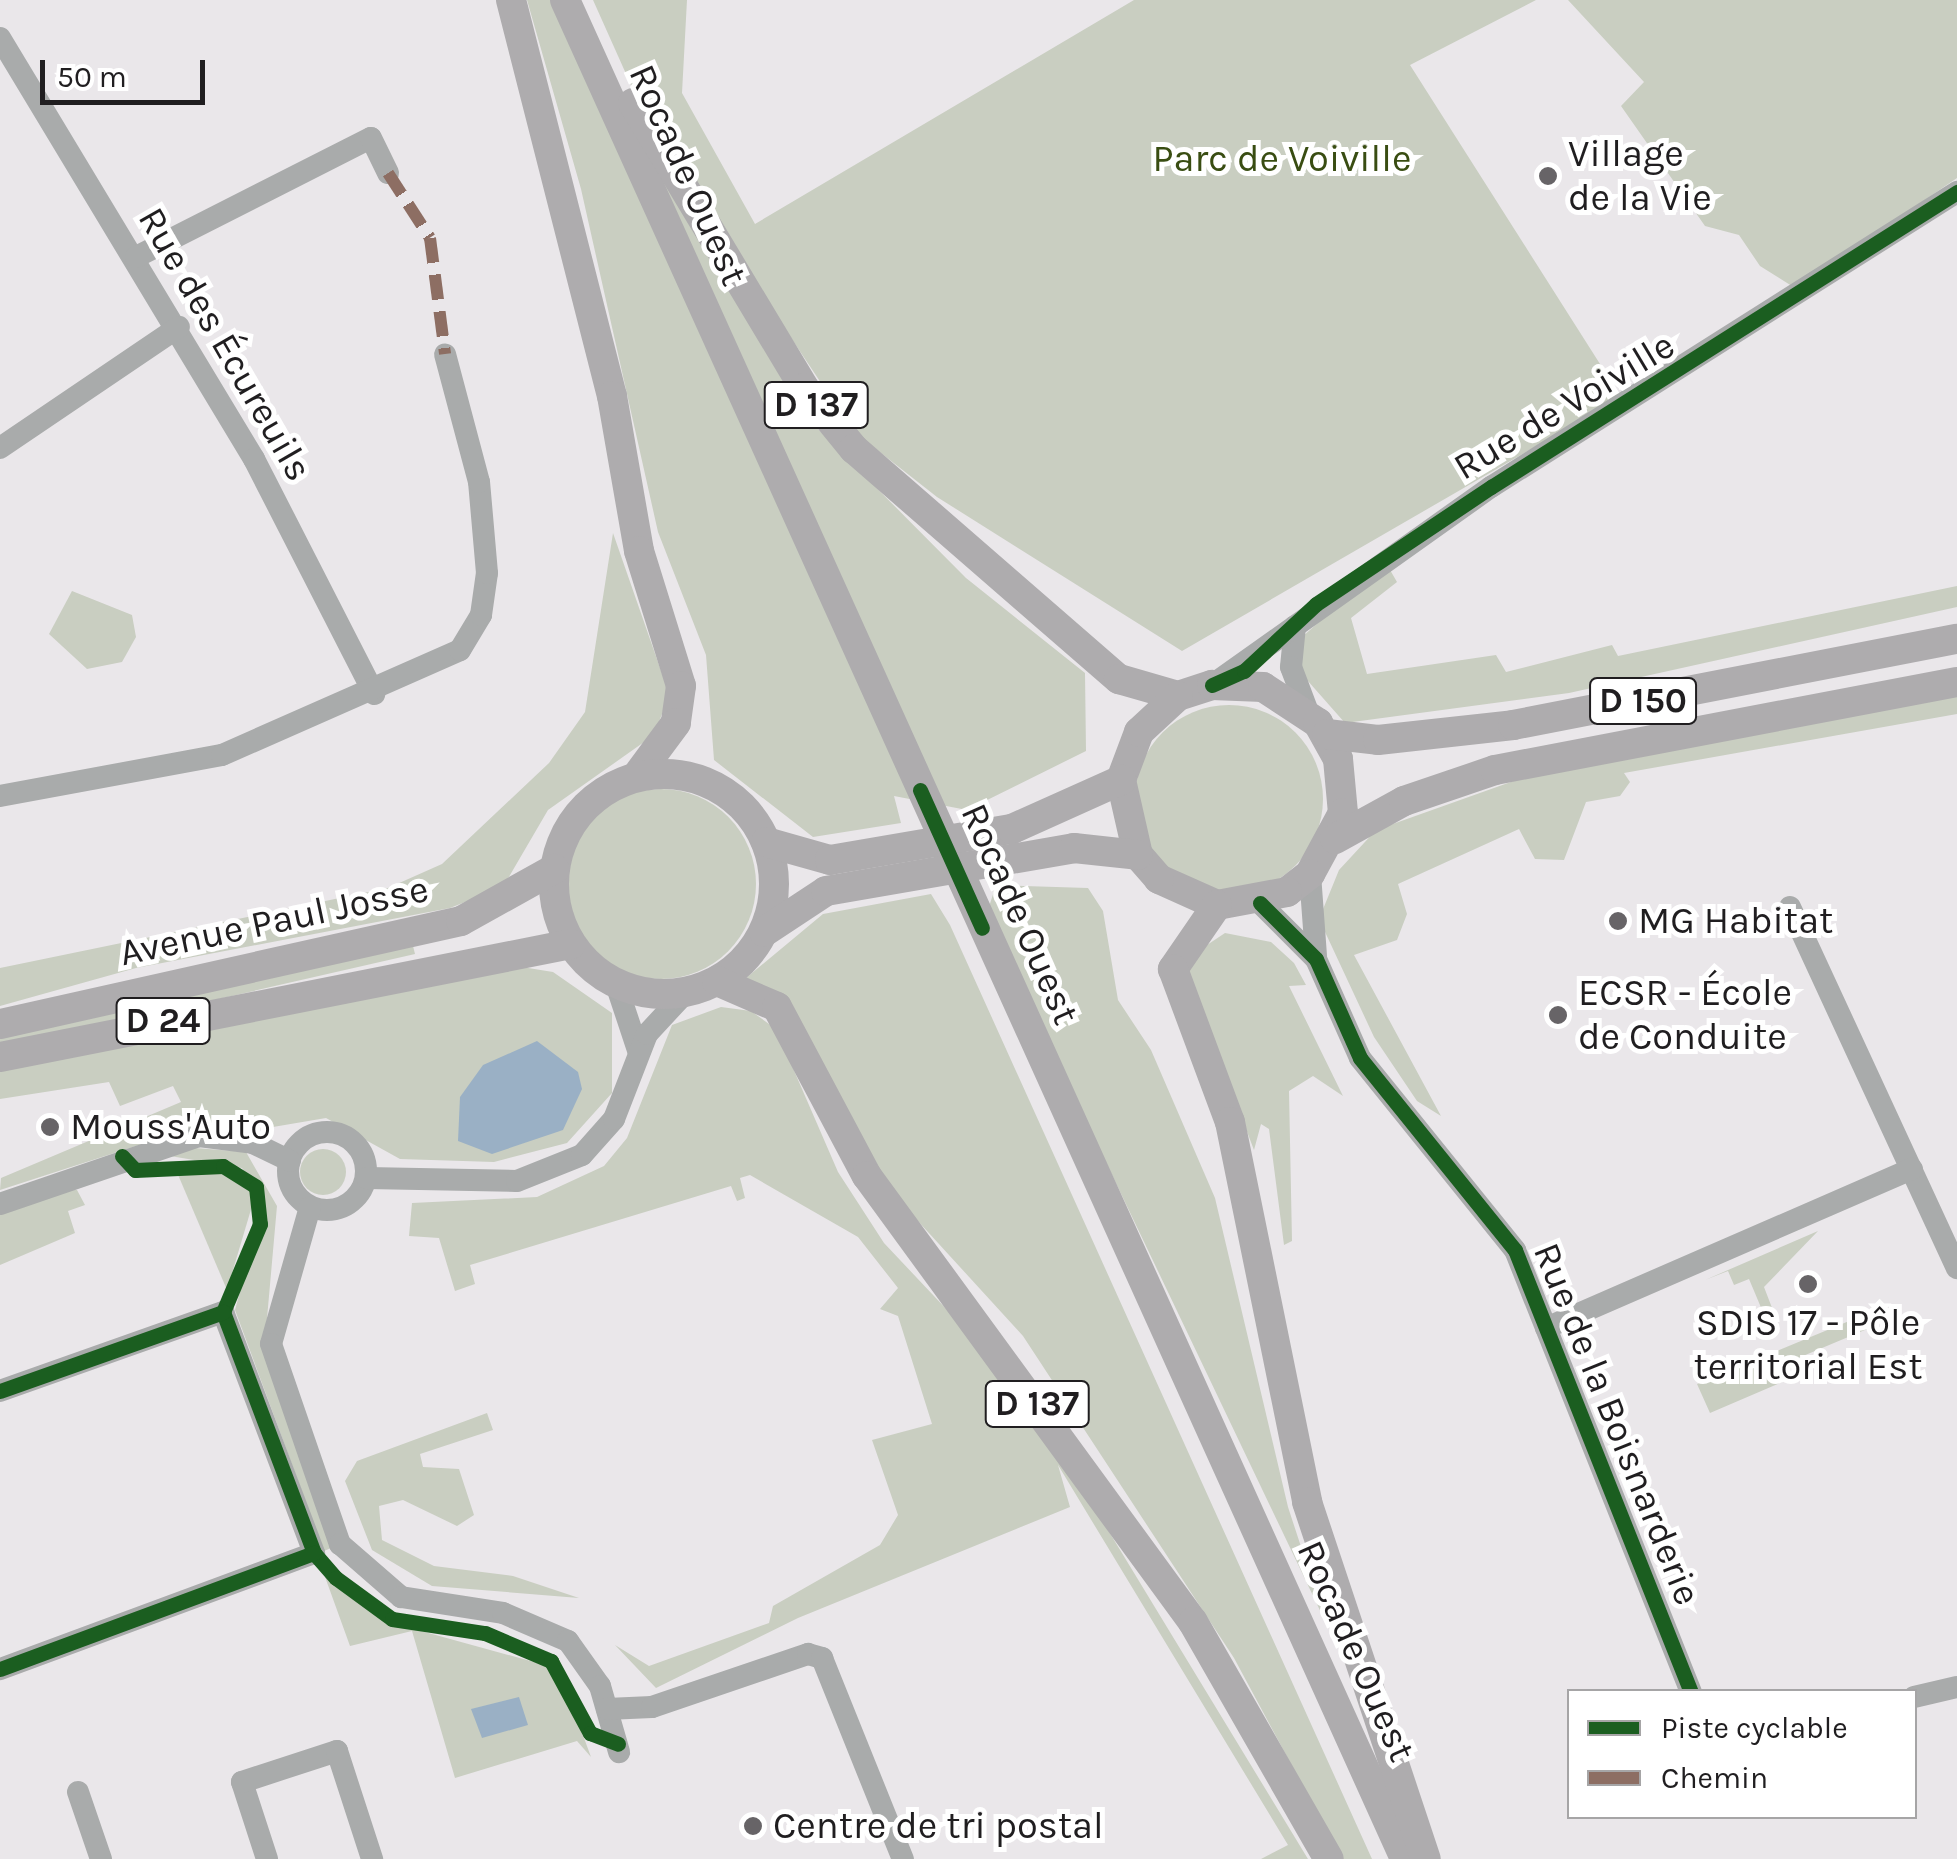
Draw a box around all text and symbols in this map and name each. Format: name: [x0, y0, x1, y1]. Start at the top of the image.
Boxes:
scale bar: [45, 40, 210, 102]
street label: Rocade Ouest: [619, 58, 757, 292]
text: 50 m: [57, 59, 127, 95]
place label: Village de la Vie: [1568, 131, 1712, 220]
park label: Parc de Voiville: [1153, 136, 1411, 182]
marker: Village de la Vie: [1537, 165, 1559, 187]
street label: Rue des Écureuils: [128, 199, 322, 489]
street label: Rue de Voiville: [1445, 322, 1683, 490]
road number: D 137: [764, 375, 868, 435]
road number: D 150: [1588, 671, 1698, 731]
street label: Rocade Ouest: [951, 797, 1089, 1031]
street label: Avenue Paul Josse: [116, 866, 432, 976]
place label: MG Habitat: [1638, 898, 1833, 944]
marker: MG Habitat: [1607, 910, 1629, 932]
place label: ECSR - École de Conduite: [1578, 970, 1792, 1060]
road number: D 24: [116, 991, 210, 1051]
marker: ECSR - École de Conduite: [1547, 1004, 1569, 1026]
place label: Mouss'Auto: [70, 1104, 271, 1150]
marker: Mouss'Auto: [39, 1116, 61, 1138]
street label: Rue de la Boisnarderie: [1523, 1236, 1711, 1612]
marker: SDIS 17 - Pôle territorial Est: [1797, 1273, 1819, 1295]
place label: SDIS 17 - Pôle territorial Est: [1694, 1300, 1922, 1390]
road number: D 137: [984, 1374, 1090, 1434]
street label: Rocade Ouest: [1287, 1534, 1425, 1768]
legend: [1567, 1689, 1917, 1819]
text: Piste cyclable: [1661, 1710, 1848, 1746]
text: Chemin: [1661, 1760, 1768, 1796]
place label: Centre de tri postal: [773, 1803, 1104, 1849]
marker: Centre de tri postal: [742, 1815, 764, 1837]

